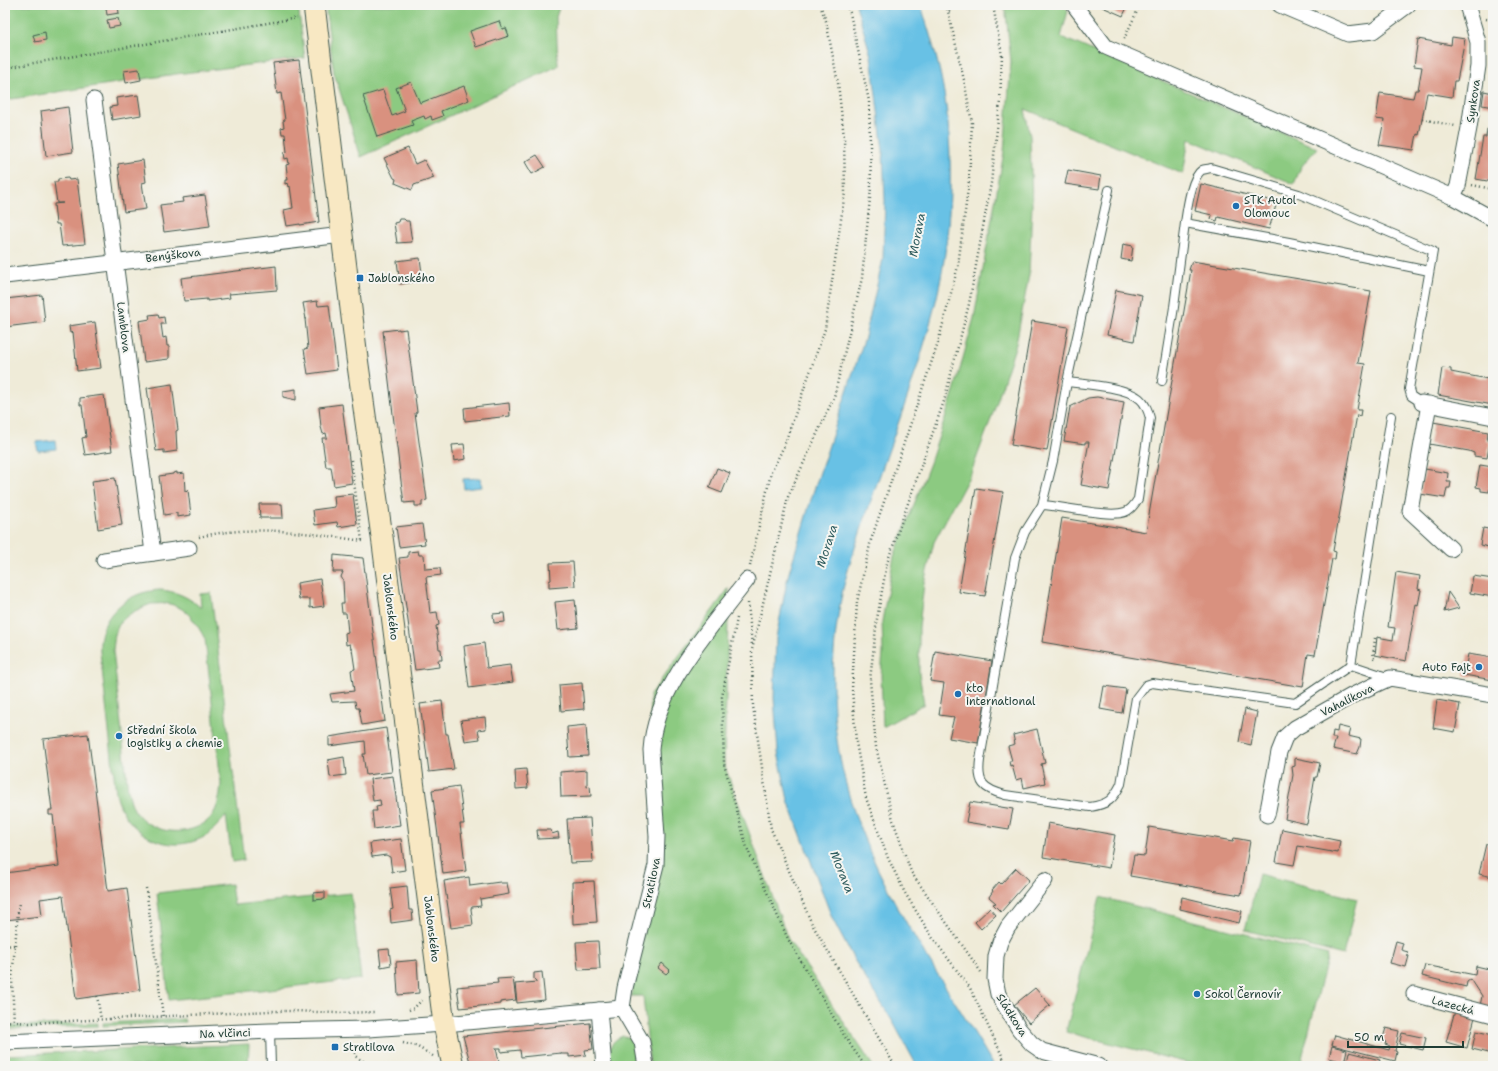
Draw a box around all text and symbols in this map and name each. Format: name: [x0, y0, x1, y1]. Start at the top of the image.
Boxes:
street label: Synkova: [1463, 78, 1484, 124]
place label: STK Autol Olomouc: [1244, 193, 1297, 221]
marker: STK Autol Olomouc: [1231, 201, 1241, 211]
water label: Morava: [905, 212, 929, 258]
street label: Benýškova: [145, 245, 202, 266]
place label: Jablonského: [368, 271, 435, 286]
marker: Jablonského: [355, 273, 365, 283]
street label: Lamblova: [113, 301, 134, 353]
water label: Morava: [813, 522, 841, 570]
street label: Jablonského: [379, 573, 402, 641]
place label: Auto Fajt: [1422, 660, 1471, 675]
marker: Auto Fajt: [1474, 662, 1484, 672]
place label: kto international: [966, 681, 1036, 709]
street label: Vahalíkova: [1318, 681, 1377, 720]
marker: kto international: [953, 689, 963, 699]
place label: Střední škola logistiky a chemie: [127, 723, 223, 751]
marker: Střední škola logistiky a chemie: [114, 731, 124, 741]
water label: Morava: [826, 848, 858, 896]
street label: Stratilova: [639, 856, 664, 910]
street label: Jablonského: [420, 895, 443, 963]
place label: Sokol Černovír: [1205, 986, 1282, 1002]
marker: Sokol Černovír: [1192, 989, 1202, 999]
street label: Sládkova: [993, 991, 1031, 1040]
street label: Lazecká: [1430, 993, 1476, 1018]
scale bar: [1348, 1023, 1463, 1049]
street label: Na vlčinci: [199, 1025, 251, 1042]
text: 50 m: [1354, 1029, 1384, 1045]
place label: Stratilova: [343, 1040, 395, 1055]
marker: Stratilova: [330, 1042, 340, 1052]

